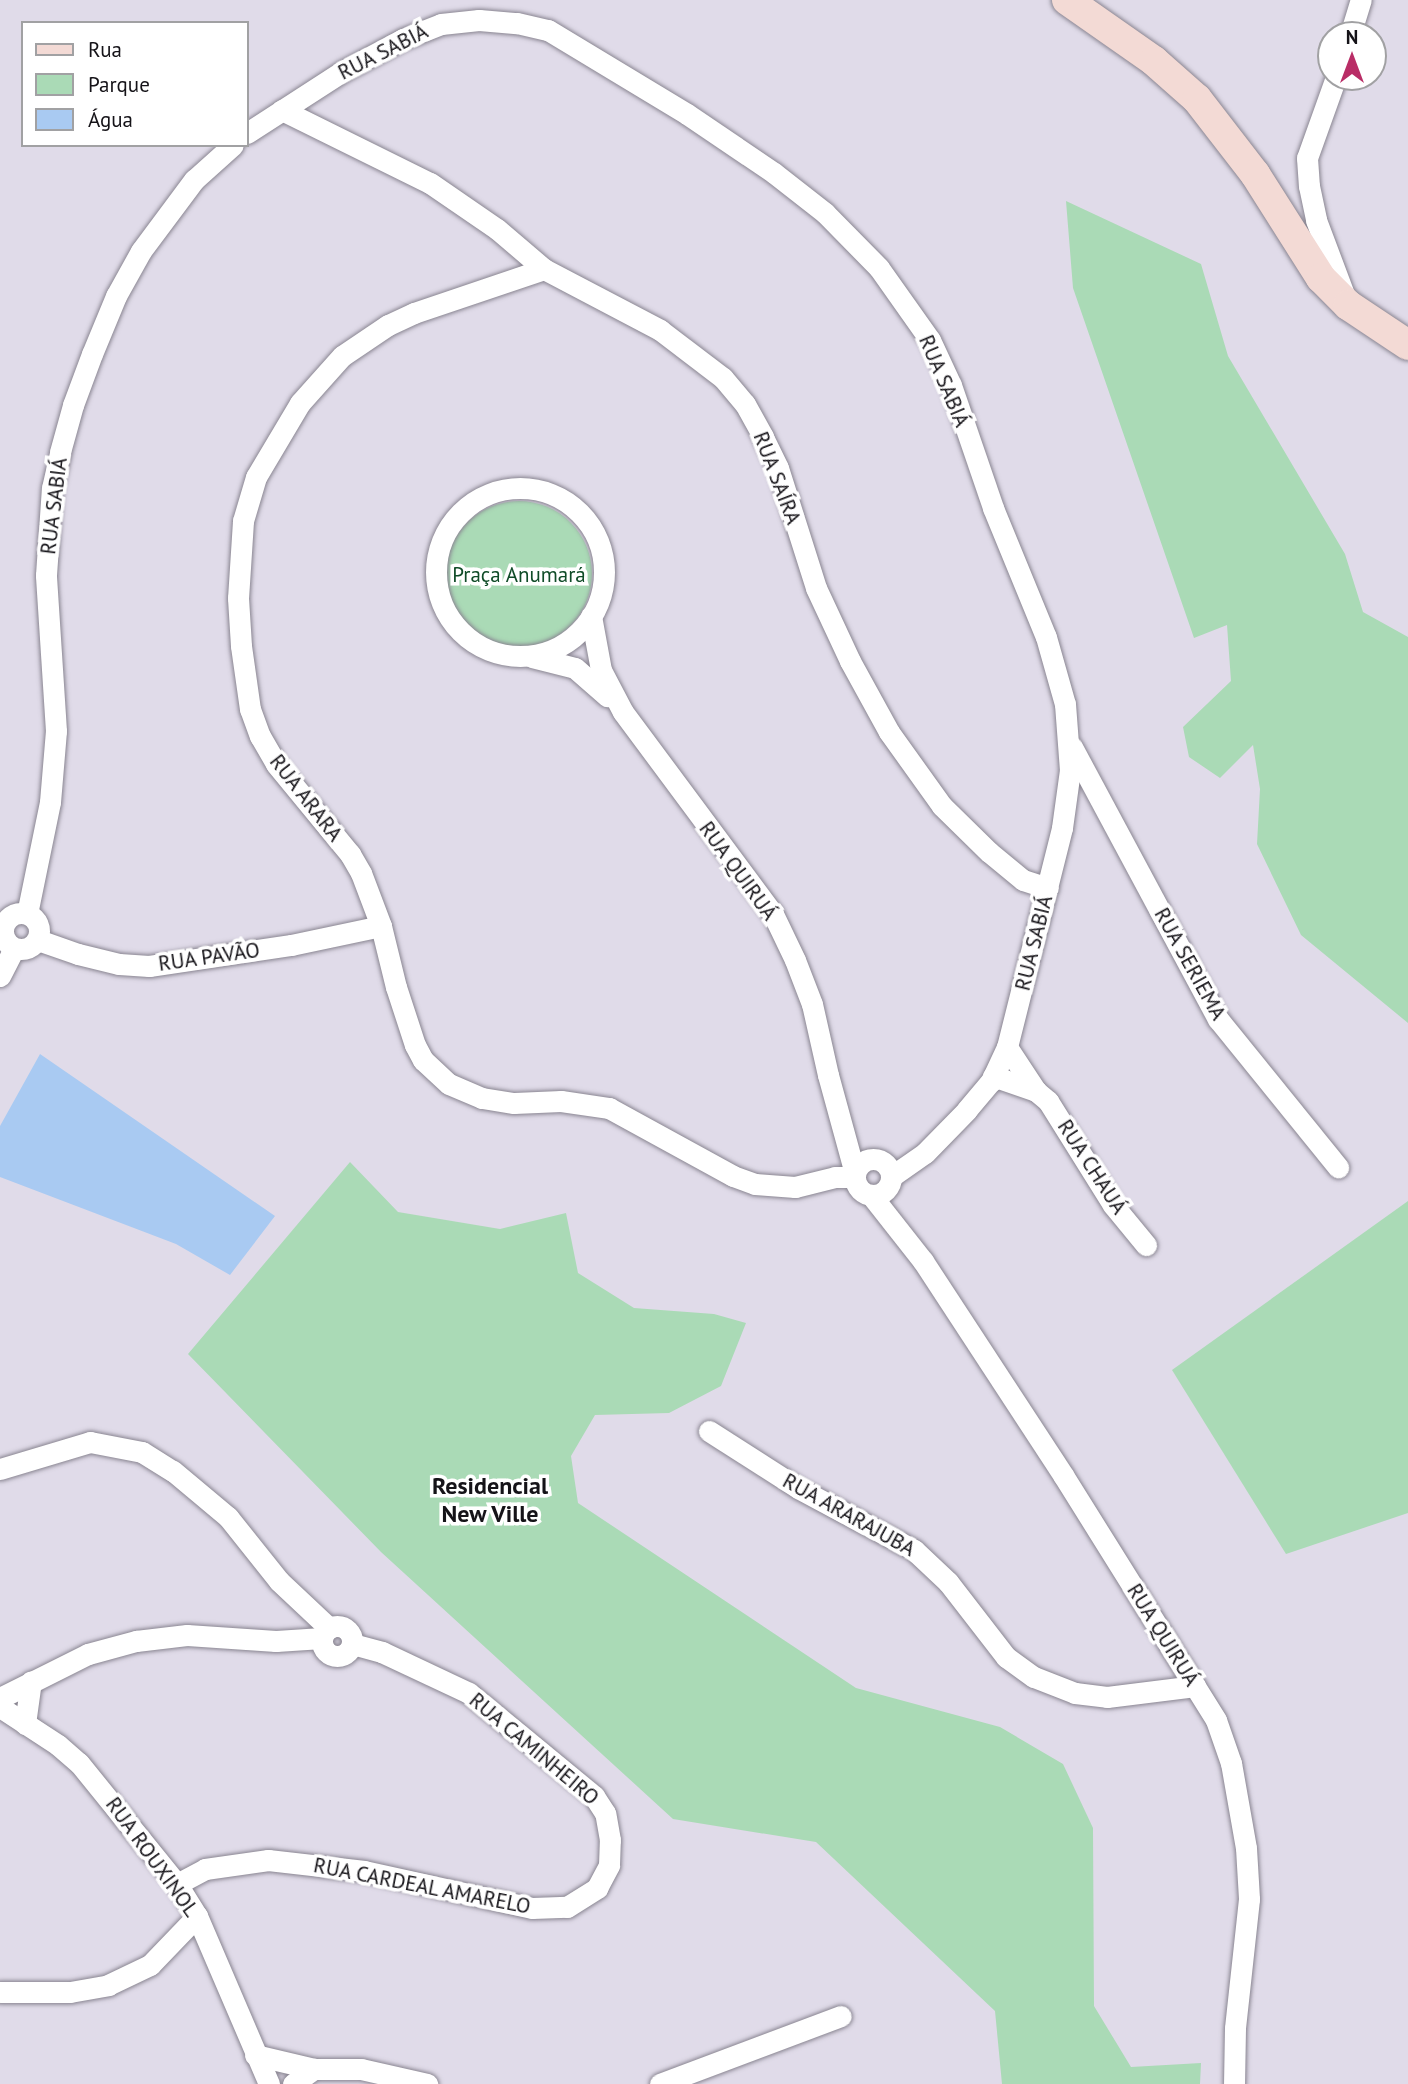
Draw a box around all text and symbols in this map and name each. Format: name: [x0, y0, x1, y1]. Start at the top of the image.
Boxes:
street label: RUA SABIÁ: [334, 18, 432, 86]
legend: [21, 21, 248, 147]
north arrow: [1317, 21, 1387, 91]
text: N: [1346, 25, 1358, 49]
text: Rua: [88, 36, 122, 63]
text: Parque: [88, 71, 150, 98]
text: Água: [88, 106, 133, 133]
street label: RUA SABIÁ: [913, 331, 975, 431]
street label: RUA SAÍRA: [748, 428, 806, 528]
street label: RUA SABIÁ: [36, 456, 72, 556]
park label: Praça Anumará: [452, 562, 586, 588]
street label: RUA ARARA: [264, 749, 348, 847]
street label: RUA QUIRUÁ: [694, 816, 782, 926]
street label: RUA SABIÁ: [1010, 892, 1058, 994]
street label: RUA SERIEMA: [1149, 903, 1231, 1025]
street label: RUA PAVÃO: [156, 937, 262, 977]
street label: RUA CHAUÁ: [1052, 1115, 1132, 1219]
street label: RUA ARARAJUBA: [778, 1468, 920, 1562]
district label: Residencial New Ville: [432, 1472, 548, 1528]
street label: RUA QUIRUÁ: [1121, 1579, 1205, 1691]
street label: RUA CAMINHEIRO: [464, 1687, 604, 1811]
street label: RUA ROUXINOL: [100, 1792, 204, 1922]
street label: RUA CARDEAL AMARELO: [310, 1852, 534, 1920]

